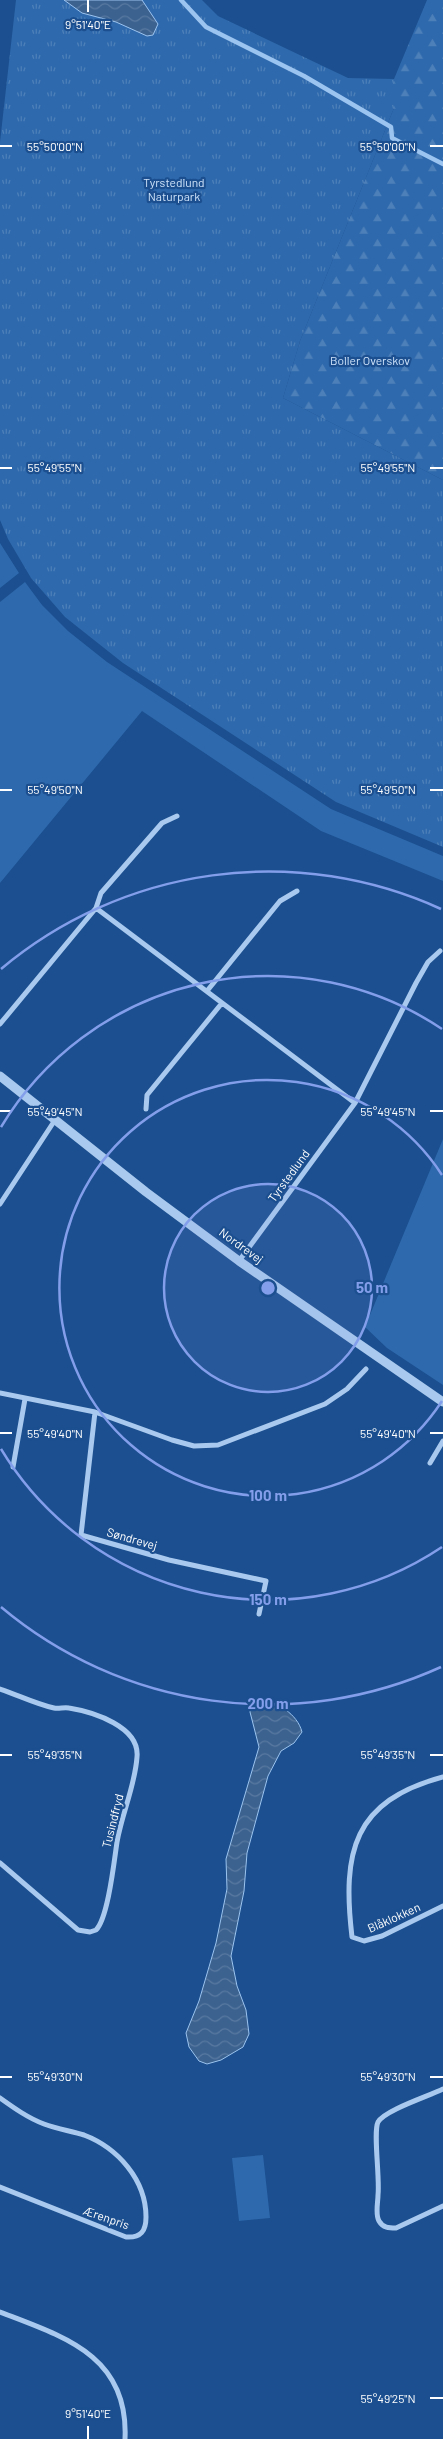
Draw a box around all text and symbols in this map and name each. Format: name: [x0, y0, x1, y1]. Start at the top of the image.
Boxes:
text: 9°51'40"E: [65, 17, 111, 31]
text: 55°50'00"N: [27, 139, 83, 153]
text: 55°50'00"N: [360, 139, 416, 153]
park label: Tyrstedlund Naturpark: [143, 175, 205, 203]
park label: Boller Overskov: [330, 353, 410, 367]
text: 55°49'55"N: [28, 460, 82, 474]
text: 55°49'55"N: [361, 460, 415, 474]
text: 55°49'50"N: [27, 782, 83, 796]
text: 55°49'50"N: [360, 782, 416, 796]
text: 55°49'45"N: [27, 1104, 83, 1118]
text: 55°49'45"N: [360, 1104, 416, 1118]
street label: Tyrstedlund: [265, 1147, 312, 1204]
street label: Nordrevej: [217, 1225, 266, 1266]
text: 50 m: [356, 1278, 388, 1296]
centre of rings: [259, 1279, 277, 1297]
text: 55°49'40"N: [27, 1426, 83, 1440]
text: 55°49'40"N: [360, 1426, 416, 1440]
text: 100 m: [249, 1486, 287, 1504]
street label: Søndrevej: [106, 1524, 159, 1552]
text: 150 m: [249, 1590, 287, 1608]
text: 200 m: [247, 1694, 289, 1712]
text: 55°49'35"N: [28, 1747, 82, 1761]
text: 55°49'35"N: [361, 1747, 415, 1761]
street label: Tusindfryd: [99, 1792, 126, 1849]
street label: Blåklokken: [365, 1899, 422, 1935]
text: 55°49'30"N: [27, 2069, 83, 2083]
text: 55°49'30"N: [360, 2069, 416, 2083]
street label: Ærenpris: [81, 2203, 132, 2232]
text: 55°49'25"N: [360, 2391, 416, 2405]
text: 9°51'40"E: [65, 2406, 111, 2420]

